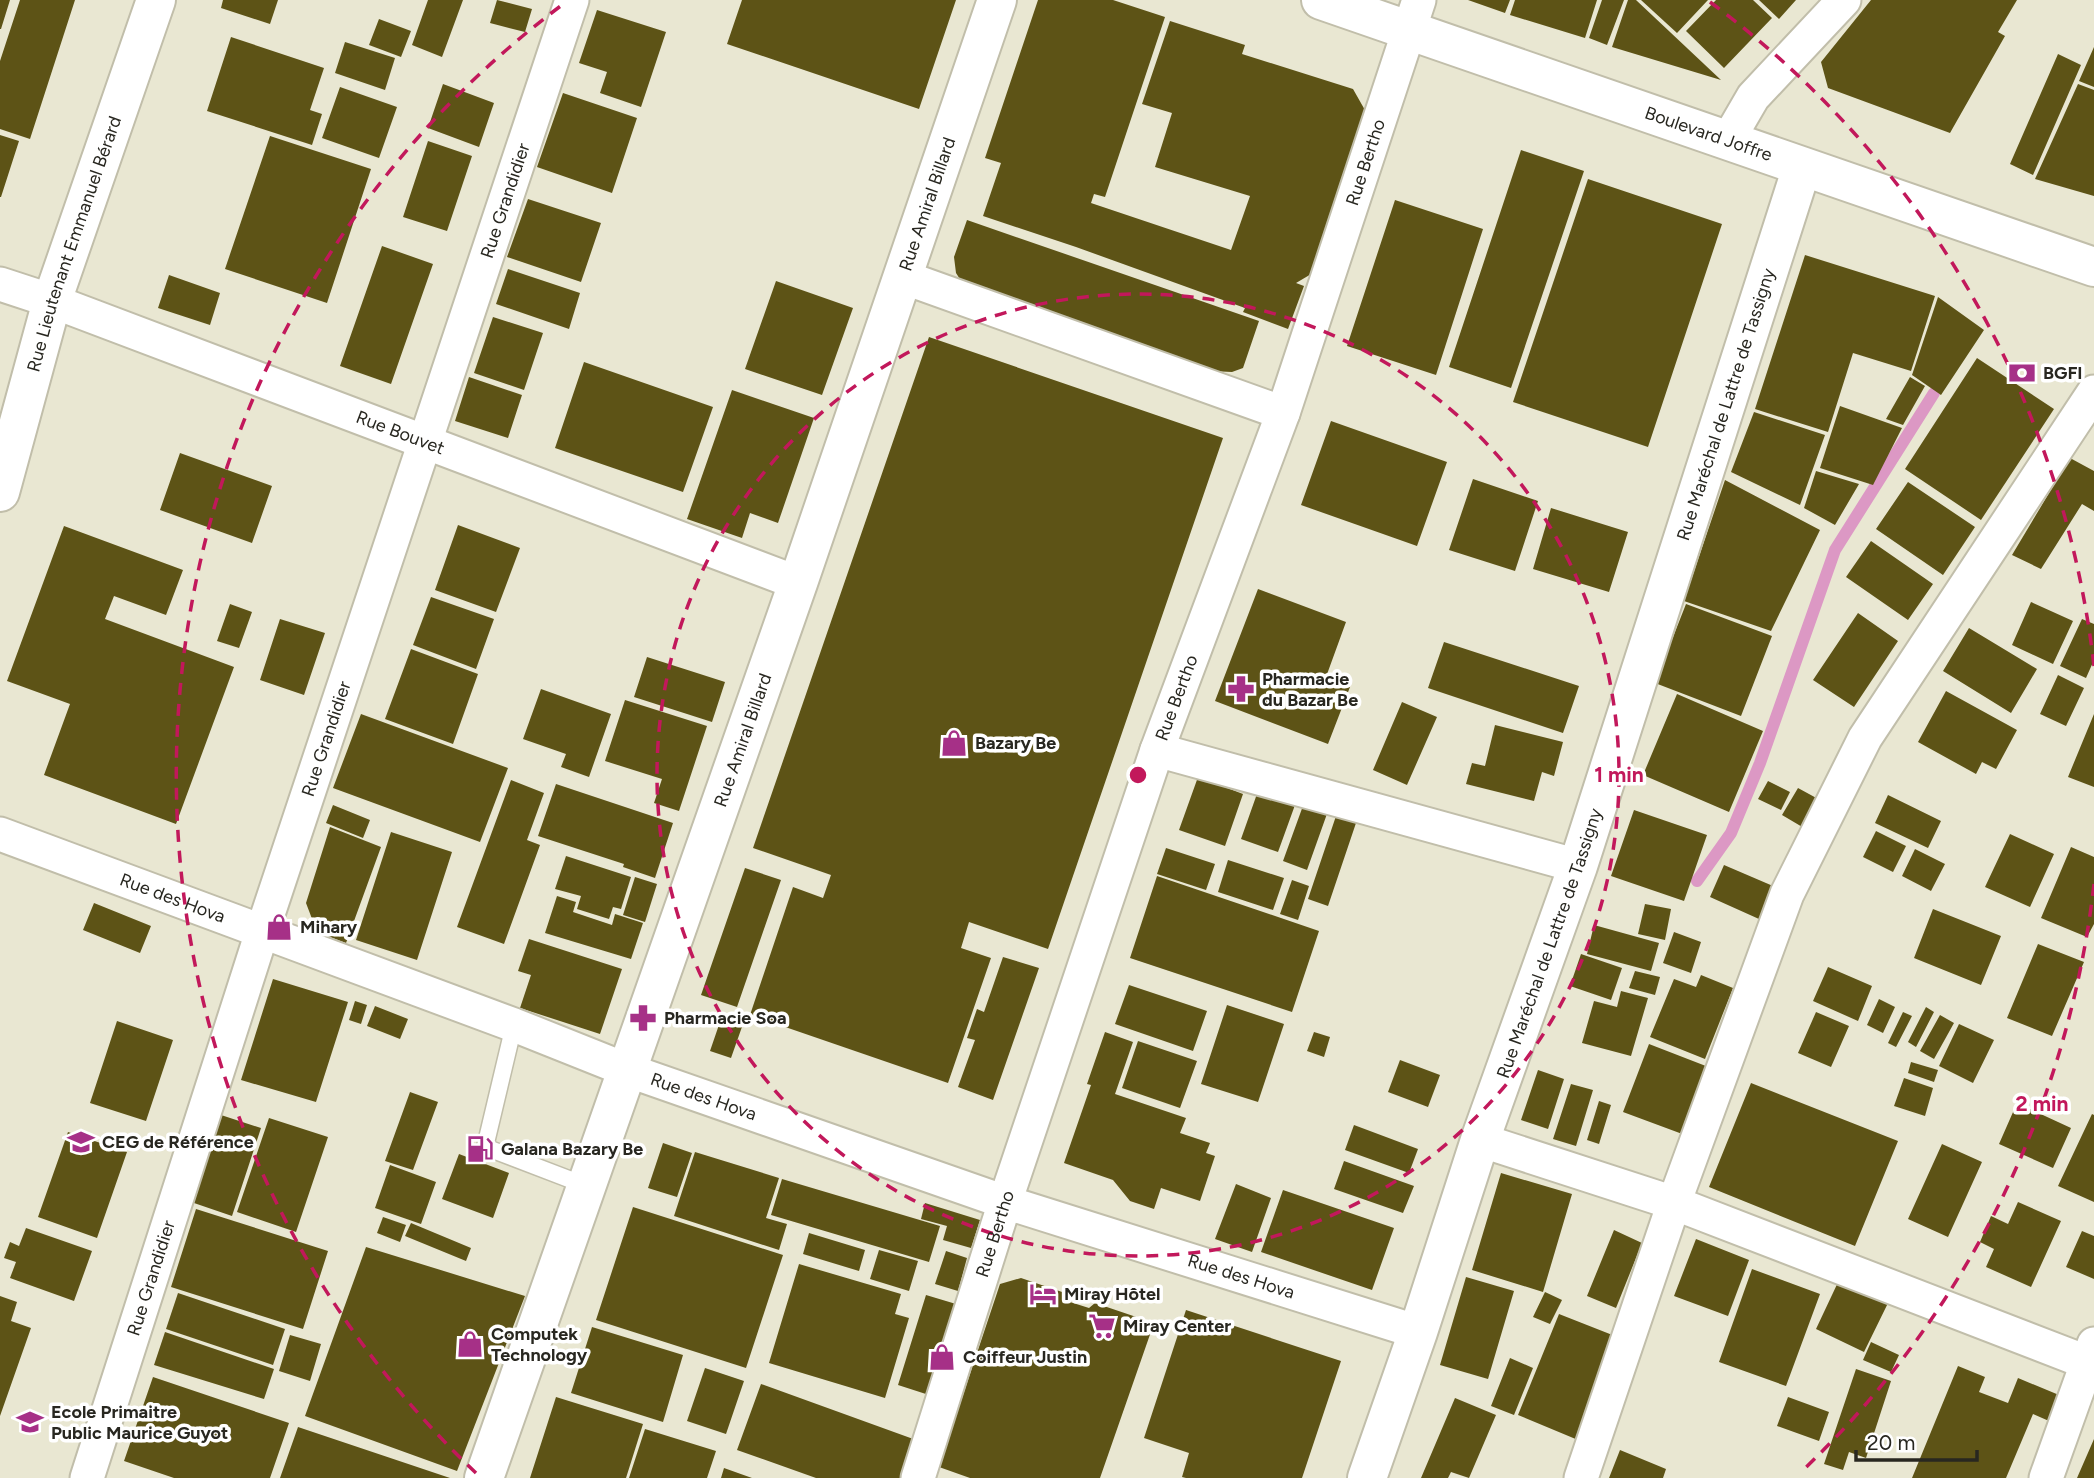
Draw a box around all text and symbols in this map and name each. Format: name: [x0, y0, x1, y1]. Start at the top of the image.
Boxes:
street label: Boulevard Joffre: [1642, 102, 1775, 166]
street label: Rue Lieutenant Emmanuel Bérard: [22, 113, 126, 374]
street label: Rue Bertho: [1341, 116, 1390, 208]
street label: Rue Amiral Billard: [894, 134, 960, 274]
street label: Rue Grandidier: [476, 140, 535, 261]
street label: Rue Maréchal de Lattre de Tassigny: [1672, 265, 1780, 543]
bank icon: BGFI: [2007, 358, 2037, 388]
place label: BGFI: [2043, 362, 2083, 384]
street label: Rue Bouvet: [353, 406, 448, 459]
street label: Rue Bertho: [1150, 652, 1203, 744]
place label: Pharmacie du Bazar Be: [1262, 668, 1358, 711]
street label: Rue Amiral Billard: [709, 670, 776, 810]
pharmacy icon: Pharmacie du Bazar Be: [1226, 674, 1256, 704]
street label: Rue Grandidier: [297, 678, 356, 799]
shop icon: Bazary Be: [939, 728, 969, 758]
place label: Bazary Be: [975, 732, 1056, 754]
text: 1 min: [1594, 762, 1644, 787]
centre of rings: [1126, 763, 1150, 787]
street label: Rue Maréchal de Lattre de Tassigny: [1492, 805, 1607, 1081]
street label: Rue des Hova: [117, 868, 228, 928]
shop icon: Mihary: [264, 912, 294, 942]
place label: Mihary: [300, 916, 358, 938]
pharmacy icon: Pharmacie Soa: [628, 1003, 658, 1033]
place label: Pharmacie Soa: [664, 1007, 787, 1029]
street label: Rue des Hova: [648, 1068, 759, 1125]
text: 2 min: [2016, 1091, 2068, 1116]
school or university icon: CEG de Référence: [66, 1127, 96, 1157]
place label: CEG de Référence: [102, 1131, 254, 1153]
fuel station icon: Galana Bazary Be: [465, 1134, 495, 1164]
place label: Galana Bazary Be: [501, 1138, 643, 1160]
street label: Rue Bertho: [971, 1188, 1019, 1280]
street label: Rue Grandidier: [122, 1218, 180, 1339]
street label: Rue des Hova: [1185, 1249, 1297, 1303]
hotel icon: Miray Hôtel: [1028, 1279, 1058, 1309]
place label: Miray Hôtel: [1064, 1283, 1160, 1305]
supermarket icon: Miray Center: [1087, 1311, 1117, 1341]
place label: Miray Center: [1123, 1315, 1231, 1337]
place label: Computek Technology: [491, 1323, 588, 1366]
shop icon: Computek Technology: [455, 1329, 485, 1359]
shop icon: Coiffeur Justin: [927, 1342, 957, 1372]
place label: Coiffeur Justin: [963, 1346, 1087, 1368]
place label: Ecole Primaitre Public Maurice Guyot: [51, 1401, 228, 1444]
school or university icon: Ecole Primaitre Public Maurice Guyot: [15, 1407, 45, 1437]
scale bar: [1856, 1418, 1977, 1462]
text: 20 m: [1867, 1430, 1915, 1455]

